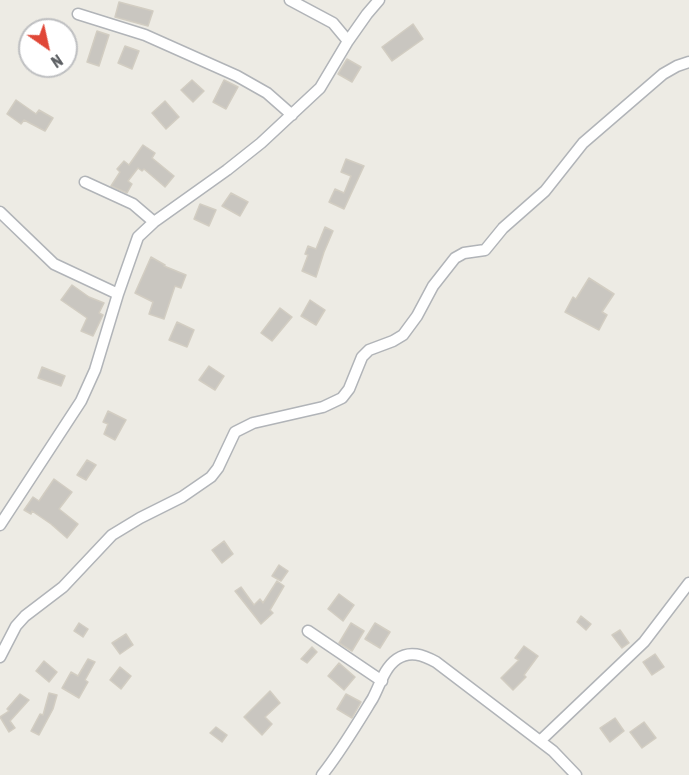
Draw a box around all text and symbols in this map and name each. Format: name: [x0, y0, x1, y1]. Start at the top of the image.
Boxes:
north arrow: [18, 18, 78, 78]
text: N: [48, 51, 66, 71]

